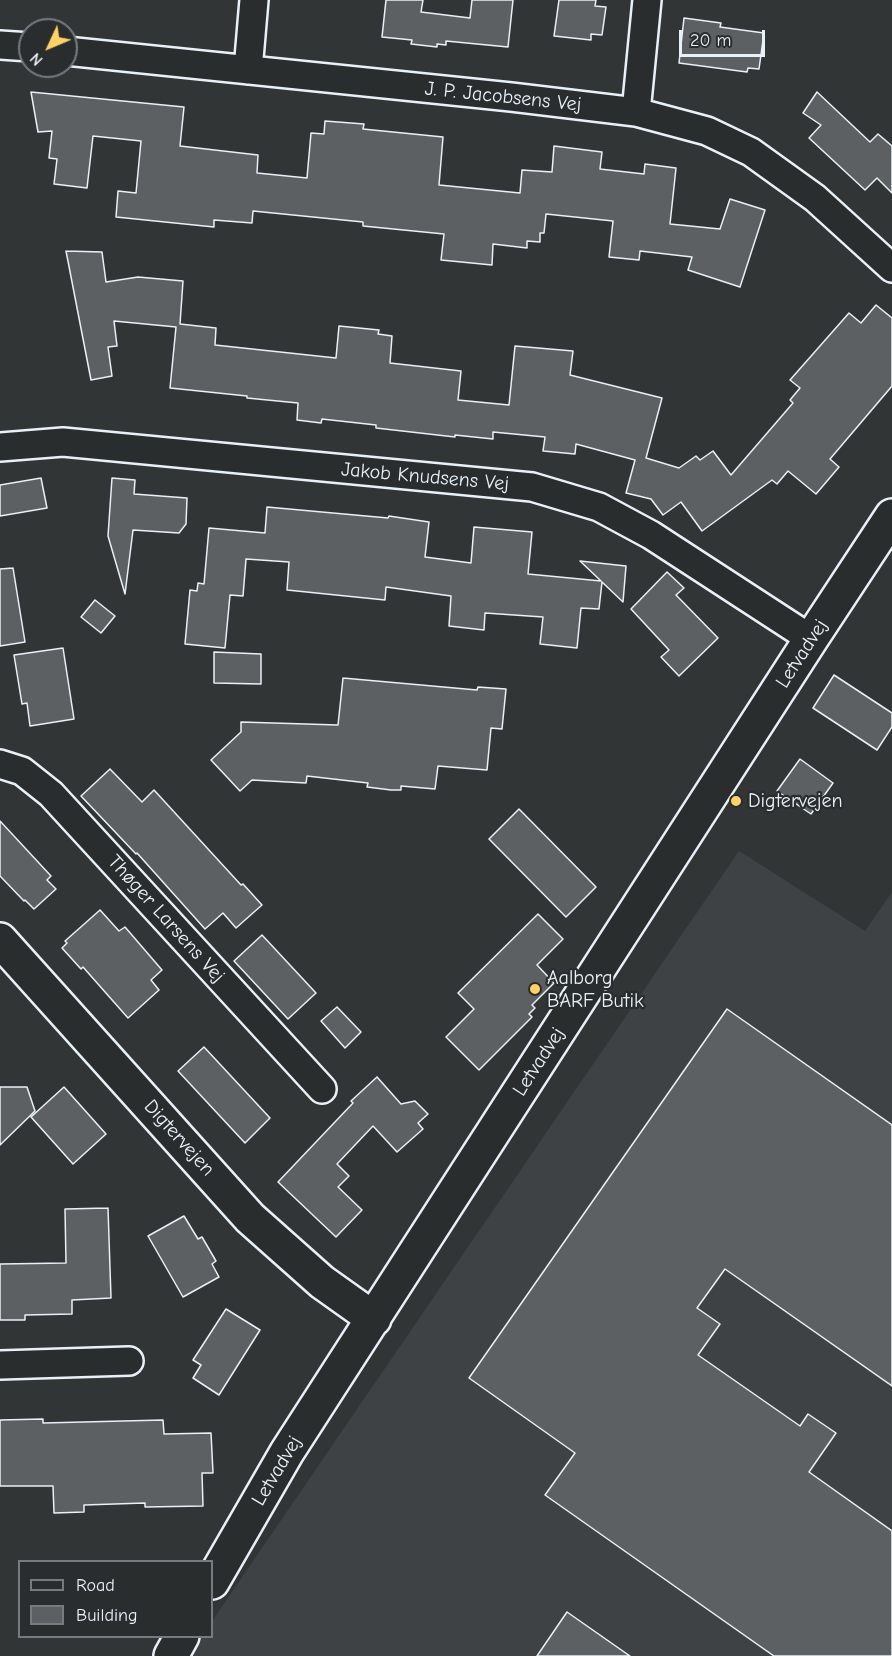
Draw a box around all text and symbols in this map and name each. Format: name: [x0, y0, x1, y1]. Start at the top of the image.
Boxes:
north arrow: [18, 18, 78, 78]
scale bar: [682, 18, 768, 56]
text: 20 m: [690, 30, 731, 51]
text: N: [26, 49, 47, 69]
street label: J. P. Jacobsens Vej: [423, 77, 583, 117]
street label: Jakob Knudsens Vej: [340, 458, 510, 496]
street label: Letvadvej: [771, 615, 833, 693]
place label: Digtervejen: [748, 789, 843, 813]
marker: Digtervejen: [729, 794, 743, 808]
street label: Thøger Larsens Vej: [102, 850, 230, 988]
place label: Aalborg BARF Butik: [547, 966, 644, 1013]
marker: Aalborg BARF Butik: [528, 982, 542, 996]
street label: Letvadvej: [508, 1023, 570, 1101]
street label: Digtervejen: [138, 1095, 220, 1181]
street label: Letvadvej: [247, 1432, 307, 1510]
legend: [18, 1560, 213, 1638]
text: Road: [76, 1575, 115, 1596]
text: Building: [76, 1605, 138, 1626]

